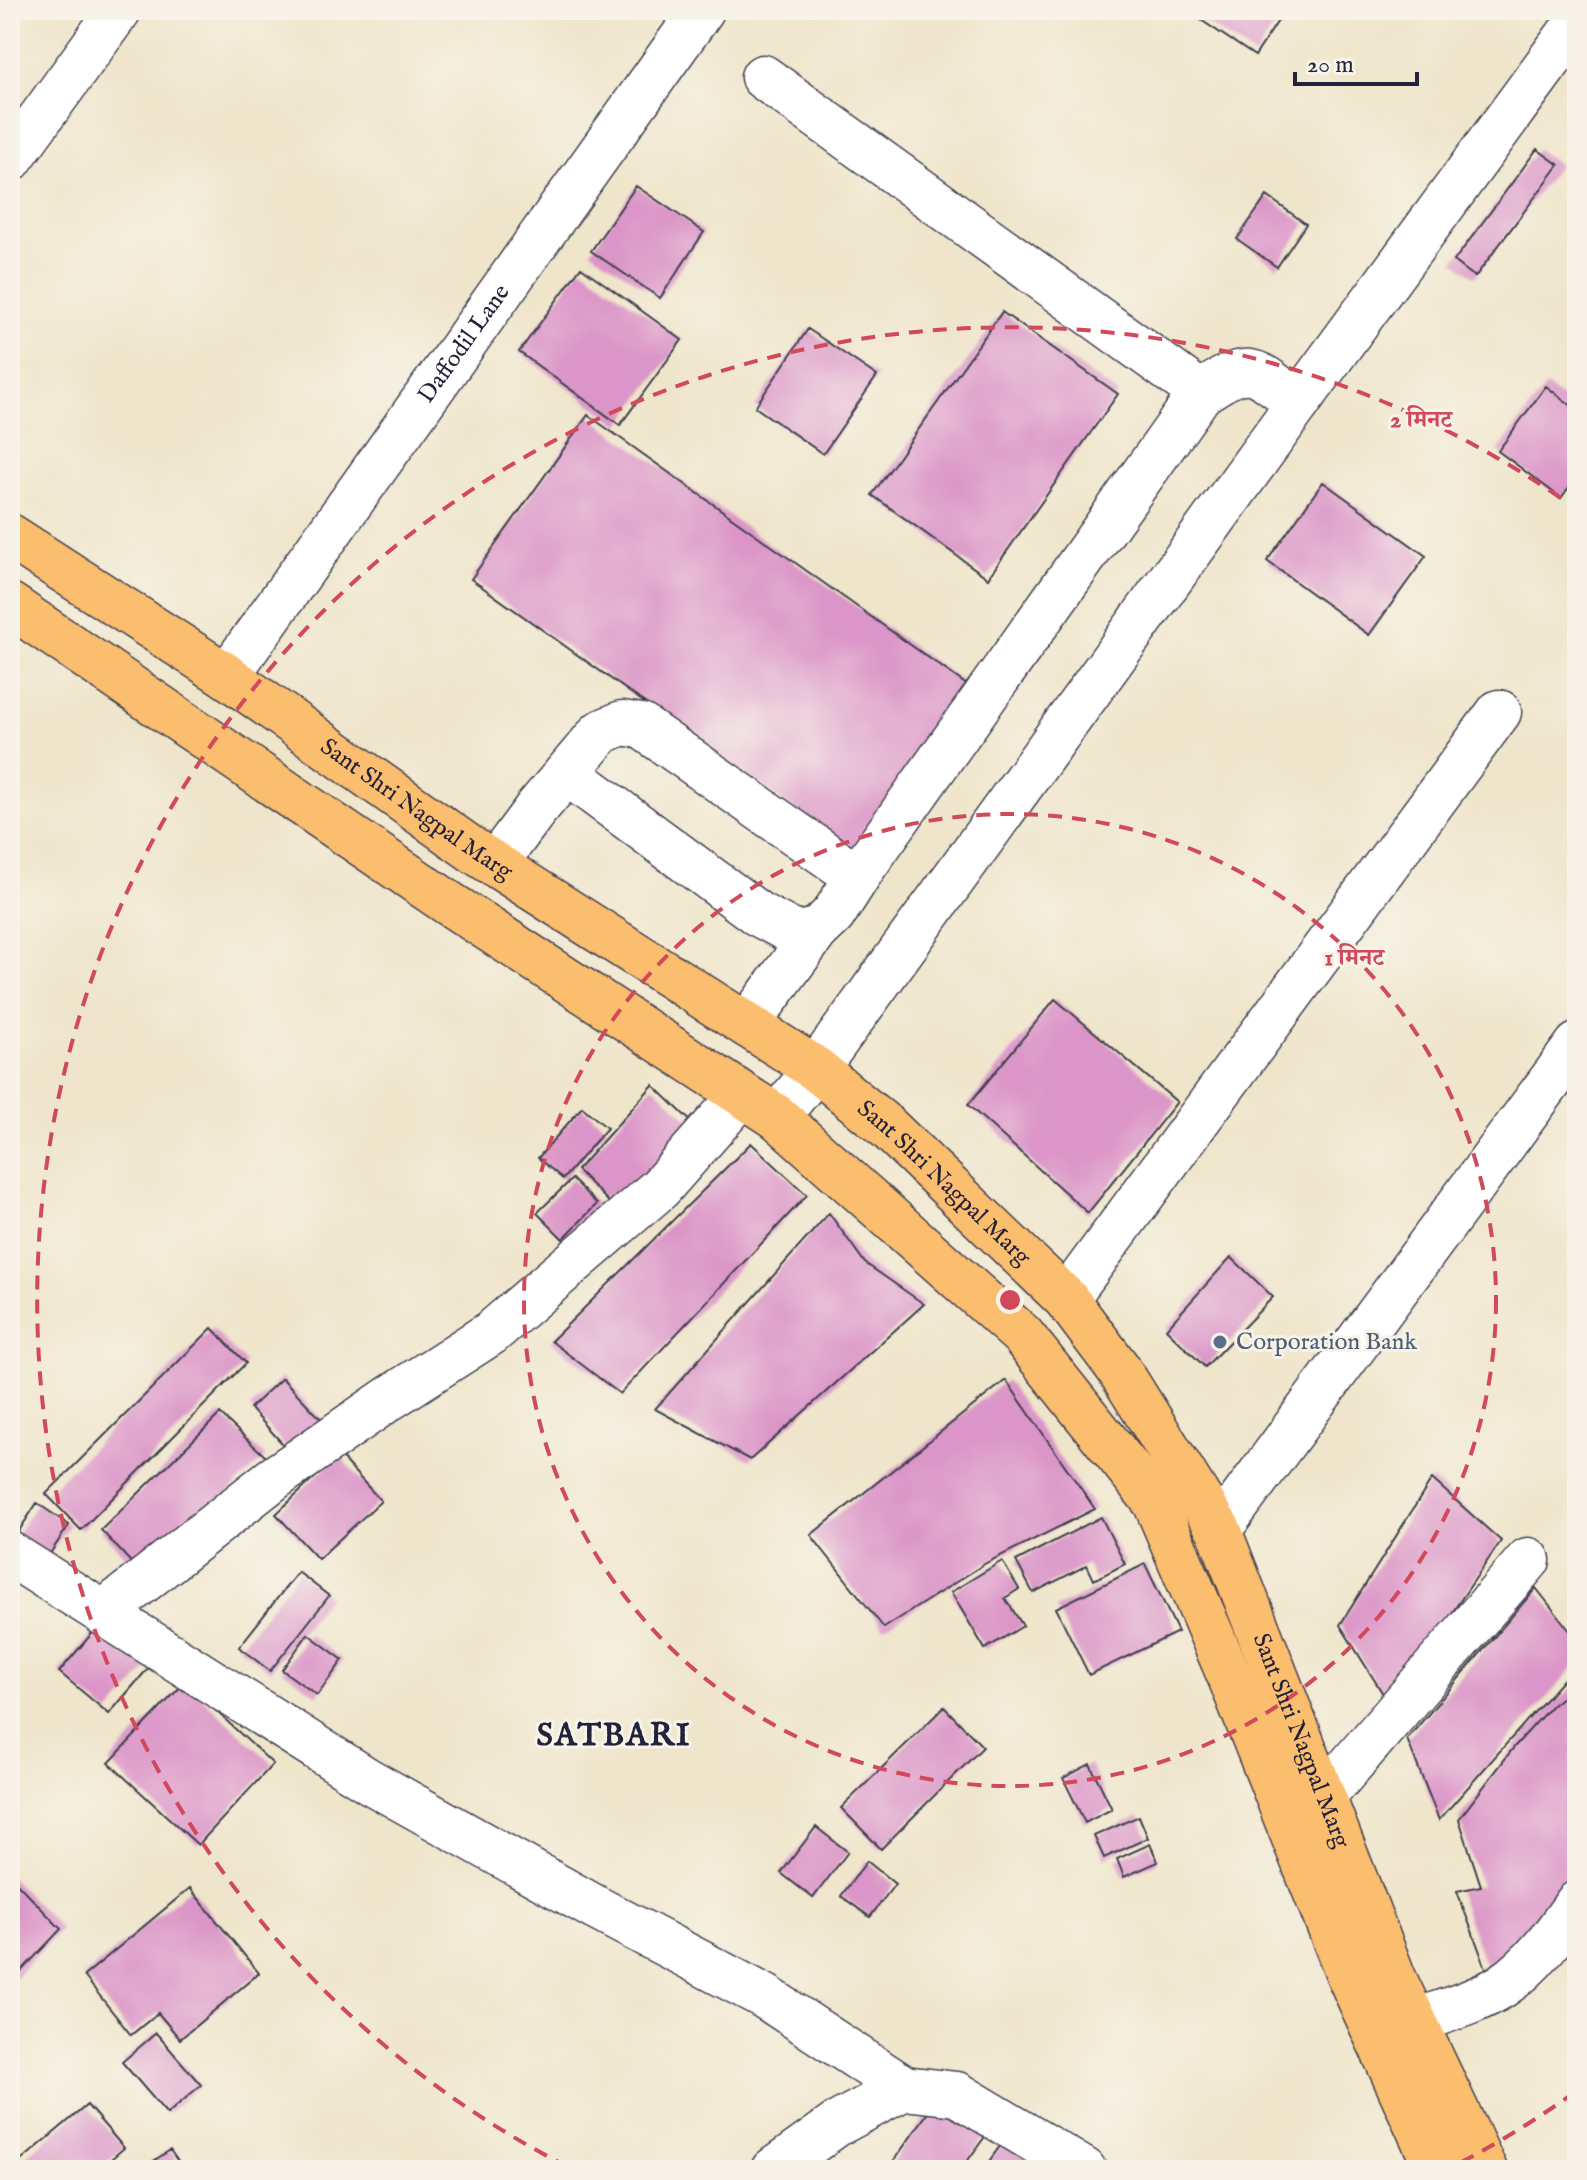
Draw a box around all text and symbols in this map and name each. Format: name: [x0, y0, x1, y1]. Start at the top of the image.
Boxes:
scale bar: [1295, 36, 1417, 86]
text: 20 m: [1307, 50, 1354, 81]
street label: Daffodil Lane: [411, 278, 517, 409]
text: 2 मिनट: [1390, 405, 1454, 436]
street label: Sant Shri Nagpal Marg: [314, 731, 519, 888]
text: 1 मिनट: [1324, 943, 1386, 974]
street label: Sant Shri Nagpal Marg: [851, 1093, 1038, 1273]
centre of rings: [996, 1286, 1024, 1314]
place label: Corporation Bank: [1236, 1327, 1417, 1358]
marker: Corporation Bank: [1211, 1333, 1229, 1351]
street label: Sant Shri Nagpal Marg: [1245, 1629, 1358, 1853]
district label: SATBARI: [536, 1716, 692, 1757]

